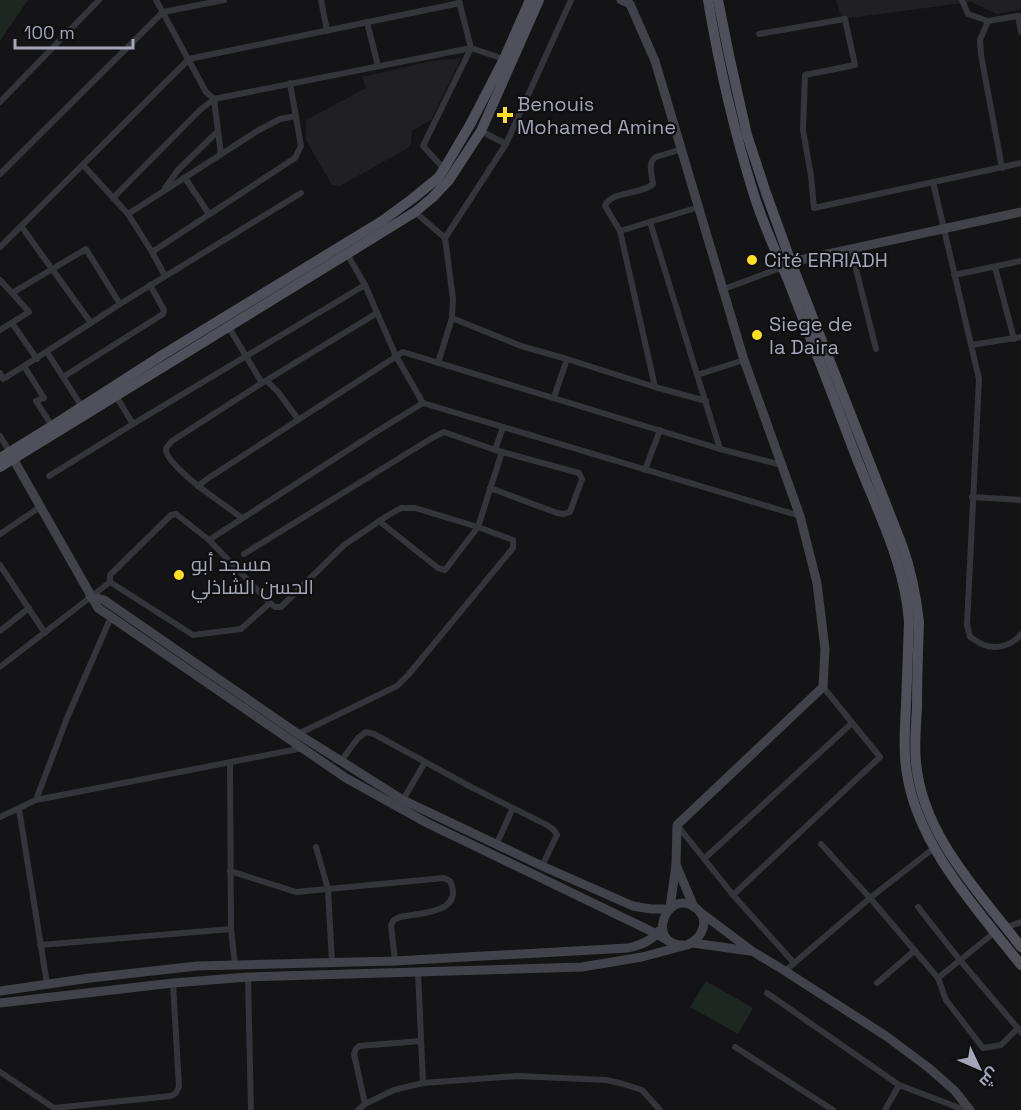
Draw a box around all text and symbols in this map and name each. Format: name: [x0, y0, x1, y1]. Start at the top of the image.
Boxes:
scale bar: [15, 12, 134, 50]
text: 100 m: [24, 21, 75, 44]
place label: Benouis Mohamed Amine: [517, 91, 676, 140]
marker: Benouis Mohamed Amine: [498, 108, 512, 122]
place label: Cité ERRIADH: [764, 247, 888, 273]
marker: Cité ERRIADH: [745, 253, 759, 267]
place label: Siege de la Daira: [769, 311, 853, 360]
marker: Siege de la Daira: [750, 328, 764, 342]
place label: مسجد أبو الحسن الشاذلي: [191, 551, 314, 603]
marker: مسجد أبو الحسن الشاذلي: [172, 568, 186, 582]
north arrow: [949, 1038, 1009, 1098]
text: ش: [975, 1063, 1004, 1093]

